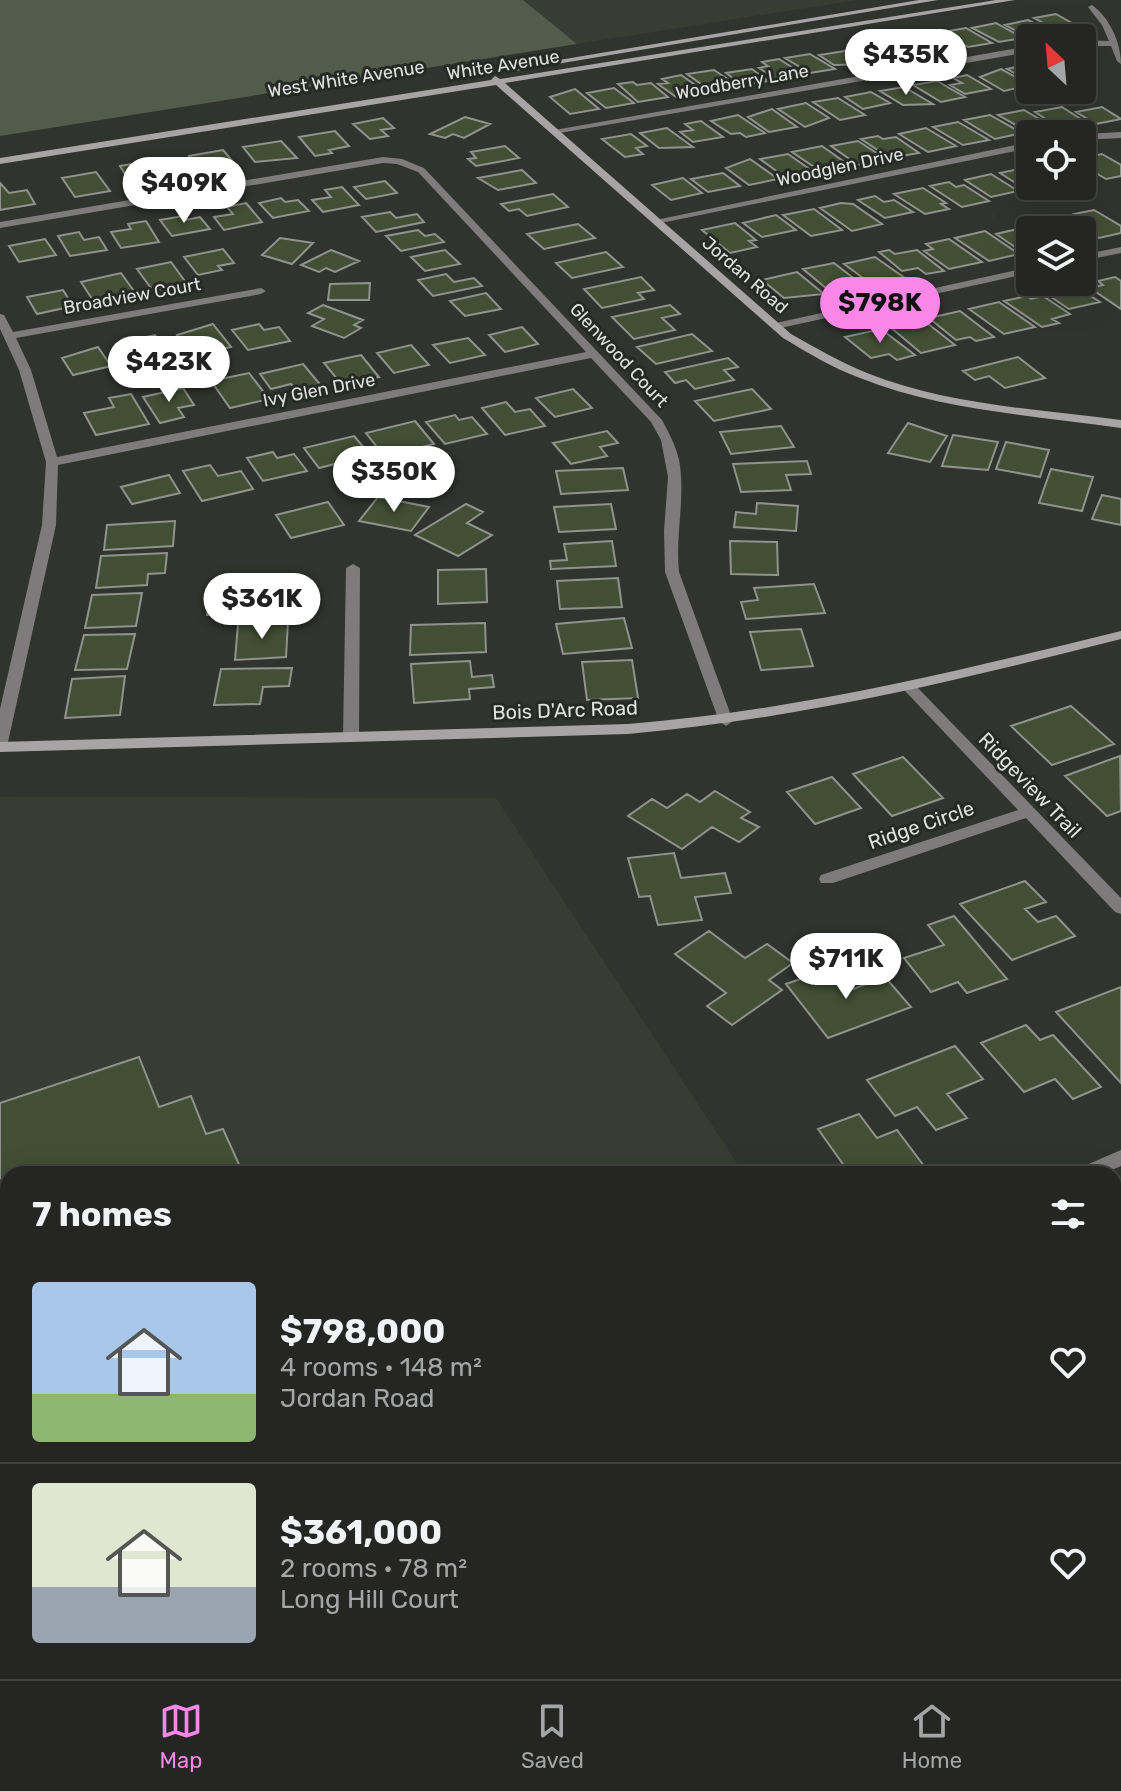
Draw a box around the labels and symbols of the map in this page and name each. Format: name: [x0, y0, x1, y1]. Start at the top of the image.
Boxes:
north arrow: [1016, 24, 1096, 104]
pin: $435K: [850, 29, 962, 97]
street label: White Avenue: [445, 45, 561, 85]
street label: West White Avenue: [266, 56, 426, 102]
street label: Woodberry Lane: [674, 59, 810, 105]
street label: Woodglen Drive: [775, 143, 905, 191]
pin: $409K: [128, 157, 240, 225]
street label: Jordan Road: [697, 232, 793, 318]
street label: Broadview Court: [61, 273, 203, 319]
pin: $798K: [824, 277, 936, 345]
street label: Glenwood Court: [565, 298, 673, 412]
pin: $423K: [113, 336, 225, 404]
street label: Ivy Glen Drive: [261, 368, 377, 412]
pin: $350K: [338, 446, 450, 514]
pin: $361K: [206, 573, 318, 641]
street label: Bois D'Arc Road: [492, 695, 638, 725]
street label: Ridgeview Trail: [974, 727, 1086, 843]
street label: Ridge Circle: [865, 796, 977, 854]
pin: $711K: [790, 933, 902, 1001]

